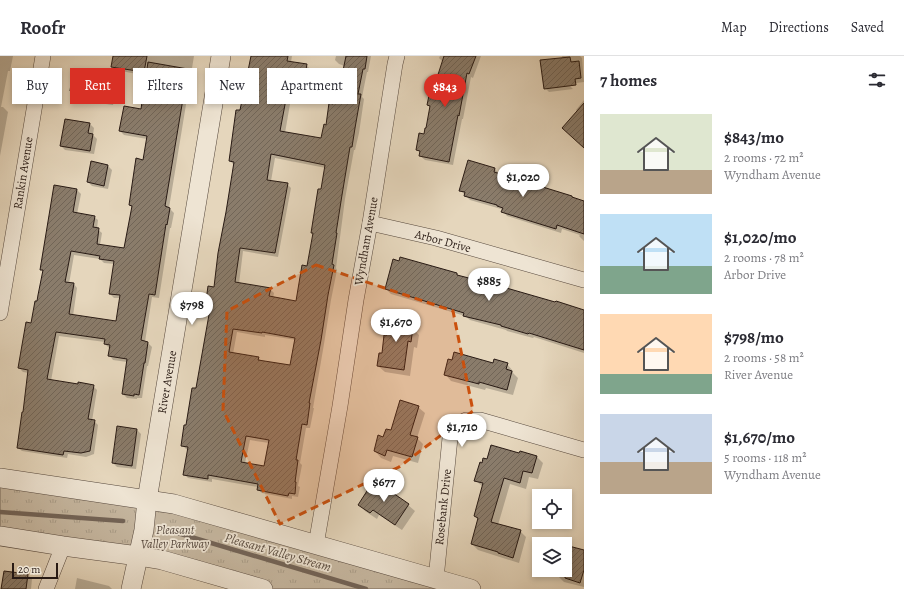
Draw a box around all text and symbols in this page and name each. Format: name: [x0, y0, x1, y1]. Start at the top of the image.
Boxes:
text: Roofr: [20, 15, 66, 41]
text: Map: [721, 18, 747, 37]
text: Directions: [769, 18, 829, 37]
text: Saved: [851, 18, 884, 37]
chip: Buy: [12, 68, 62, 104]
chip: Rent: [70, 68, 125, 104]
chip: Filters: [133, 68, 197, 104]
chip: New: [205, 68, 259, 104]
chip: Apartment: [267, 68, 357, 104]
text: 7 homes: [600, 69, 657, 92]
icon: filters: [866, 69, 888, 91]
pin: $843: [421, 74, 469, 108]
text: $843: [433, 78, 457, 95]
text: $843/mo: [724, 126, 784, 149]
icon: home: [632, 130, 680, 178]
street label: Rankin Avenue: [9, 136, 37, 210]
text: 2 rooms · 72 m²: [724, 149, 804, 166]
pin: $1,020: [490, 164, 556, 198]
text: Wyndham Avenue: [724, 166, 821, 183]
text: $1,020: [506, 168, 540, 185]
street label: Wyndham Avenue: [350, 196, 382, 287]
street label: Arbor Drive: [412, 226, 473, 256]
text: $1,020/mo: [724, 226, 797, 249]
icon: home: [632, 230, 680, 278]
text: 2 rooms · 78 m²: [724, 249, 804, 266]
text: Arbor Drive: [724, 266, 786, 283]
pin: $885: [465, 268, 513, 302]
text: $885: [477, 272, 501, 289]
pin: $798: [168, 292, 216, 326]
text: $798: [180, 296, 204, 313]
pin: $1,670: [363, 309, 429, 343]
text: $1,670: [380, 313, 412, 330]
text: $798/mo: [724, 326, 784, 349]
icon: home: [632, 330, 680, 378]
street label: River Avenue: [154, 349, 180, 415]
text: 2 rooms · 58 m²: [724, 349, 804, 366]
text: River Avenue: [724, 366, 793, 383]
pin: $1,710: [429, 414, 495, 448]
text: $1,710: [447, 418, 477, 435]
text: $1,670/mo: [724, 426, 795, 449]
icon: home: [632, 430, 680, 478]
text: 5 rooms · 118 m²: [724, 449, 807, 466]
text: Wyndham Avenue: [724, 466, 821, 483]
street label: Rosebank Drive: [431, 468, 455, 546]
pin: $677: [360, 469, 408, 503]
text: $677: [372, 473, 396, 490]
map controls: [532, 489, 572, 577]
button: locate: [532, 489, 572, 529]
park label: Pleasant Valley Parkway: [141, 522, 210, 552]
water label: Pleasant Valley Stream: [223, 529, 334, 575]
button: layers: [532, 537, 572, 577]
scale bar: [12, 561, 58, 580]
text: 20 m: [18, 562, 40, 577]

